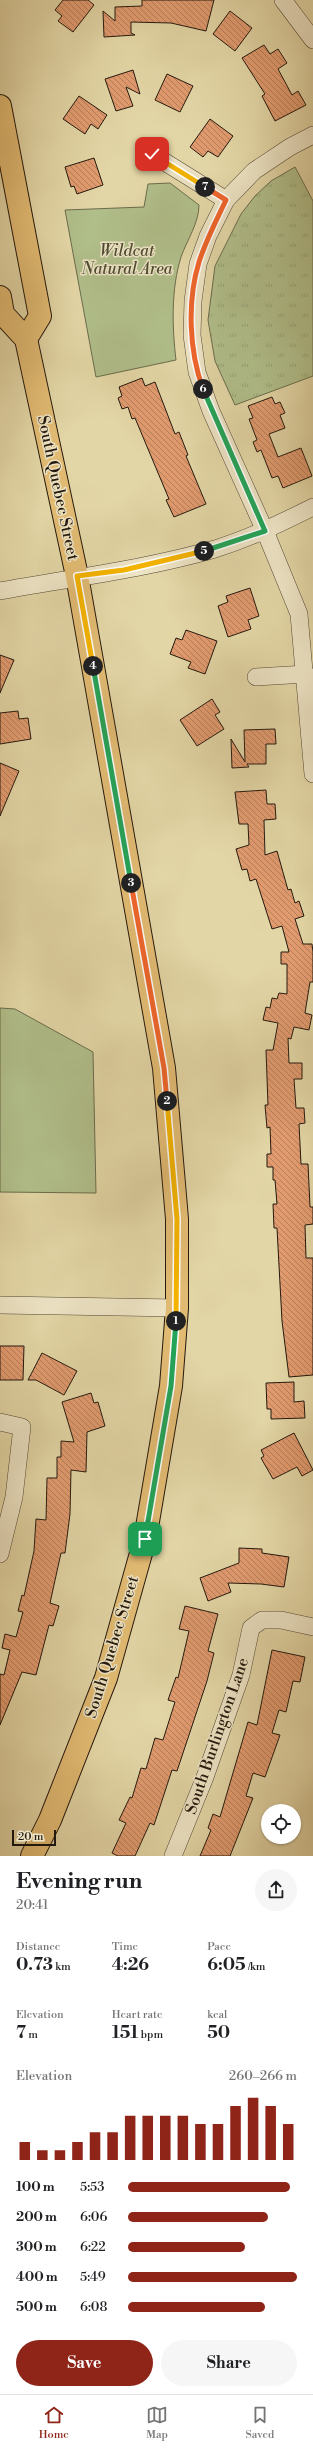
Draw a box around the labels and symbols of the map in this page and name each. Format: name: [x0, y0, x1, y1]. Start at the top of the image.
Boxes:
pin: [135, 137, 169, 171]
pin: 7: [195, 177, 215, 197]
park label: Wildcat Natural Area: [81, 241, 173, 279]
pin: 6: [193, 379, 213, 399]
street label: South Quebec Street: [33, 414, 83, 563]
pin: 5: [194, 541, 214, 561]
pin: 4: [83, 656, 103, 676]
pin: 3: [121, 873, 141, 893]
pin: 2: [157, 1091, 177, 1111]
pin: 1: [166, 1311, 186, 1331]
pin: [128, 1522, 162, 1556]
street label: South Quebec Street: [81, 1573, 143, 1721]
street label: South Burlington Lane: [181, 1655, 253, 1817]
scale bar: [12, 1828, 56, 1847]

